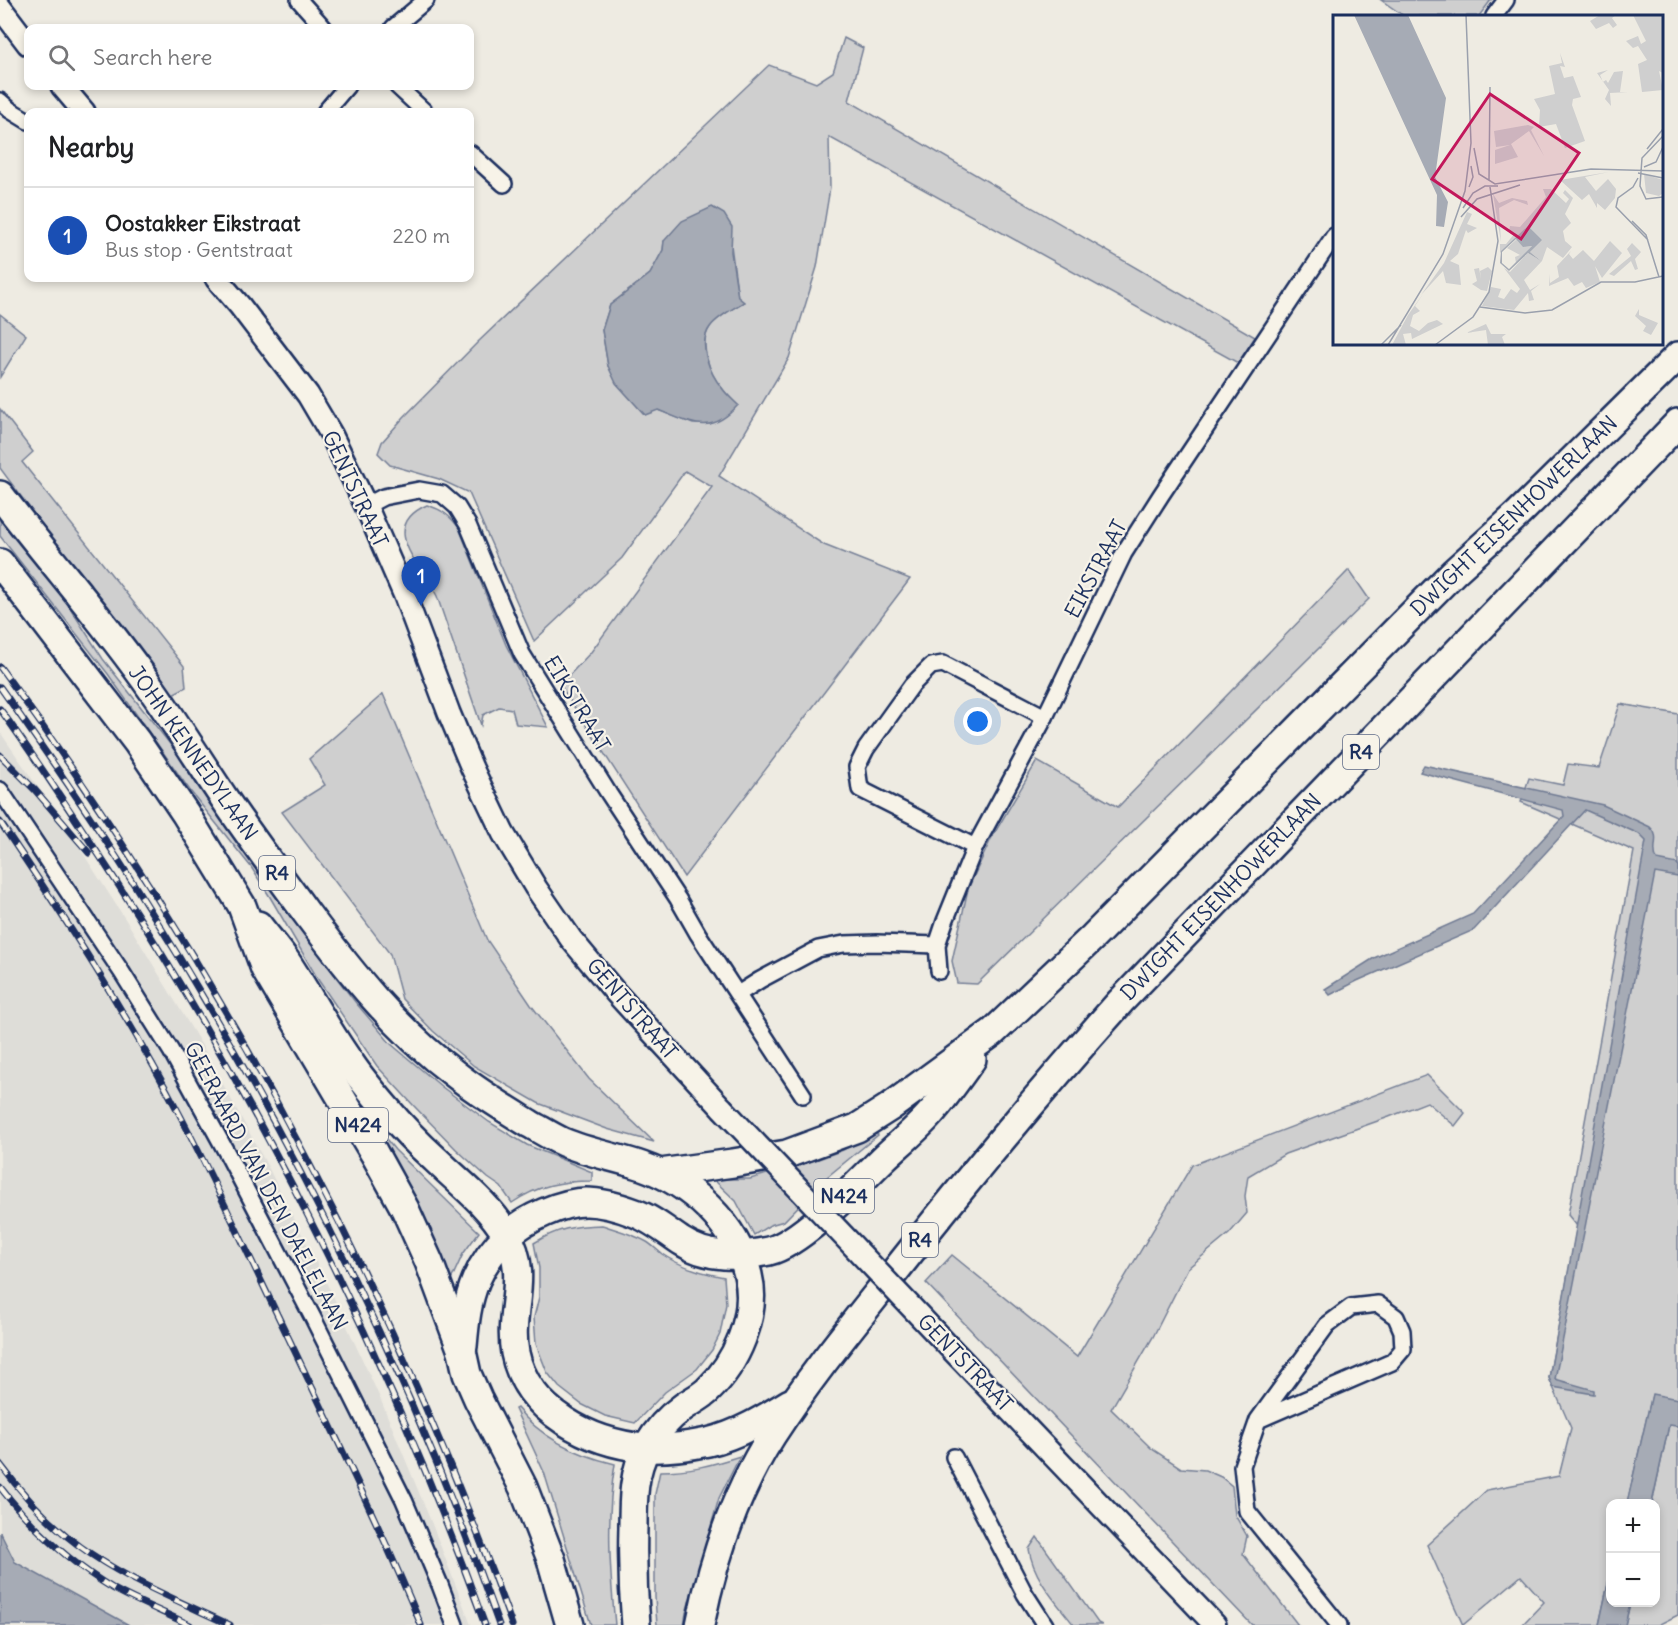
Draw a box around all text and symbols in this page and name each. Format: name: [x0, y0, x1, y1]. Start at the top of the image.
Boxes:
inset map: [1333, 15, 1663, 345]
search box: [24, 24, 474, 90]
icon: search: [45, 41, 78, 74]
text: Search here: [93, 43, 212, 71]
text: Nearby: [48, 131, 134, 164]
text: Oostakker Eikstraat: [105, 209, 300, 237]
text: 1: [64, 223, 71, 248]
text: 220 m: [393, 223, 450, 248]
text: Bus stop · Gentstraat: [105, 237, 293, 262]
street label: DWIGHT EISENHOWERLAAN: [1404, 409, 1623, 622]
street label: GENTSTRAAT: [317, 426, 394, 552]
street label: EIKSTRAAT: [1058, 515, 1133, 623]
pin: 1: [402, 556, 440, 606]
street label: EIKSTRAAT: [538, 651, 617, 757]
street label: JOHN KENNEDYLAAN: [123, 660, 264, 845]
your location: [963, 707, 992, 736]
road number: R4: [1343, 735, 1379, 769]
street label: DWIGHT EISENHOWERLAAN: [1114, 787, 1327, 1006]
road number: R4: [259, 856, 295, 890]
street label: GENTSTRAAT: [581, 952, 684, 1065]
street label: GEERAARD VAN DEN DAELELAAN: [179, 1037, 354, 1335]
road number: N424: [328, 1108, 388, 1142]
road number: N424: [814, 1179, 874, 1213]
road number: R4: [902, 1223, 938, 1257]
street label: GENTSTRAAT: [912, 1308, 1019, 1417]
map controls: [1606, 1499, 1660, 1607]
button: +: [1606, 1499, 1660, 1553]
button: −: [1606, 1553, 1660, 1607]

